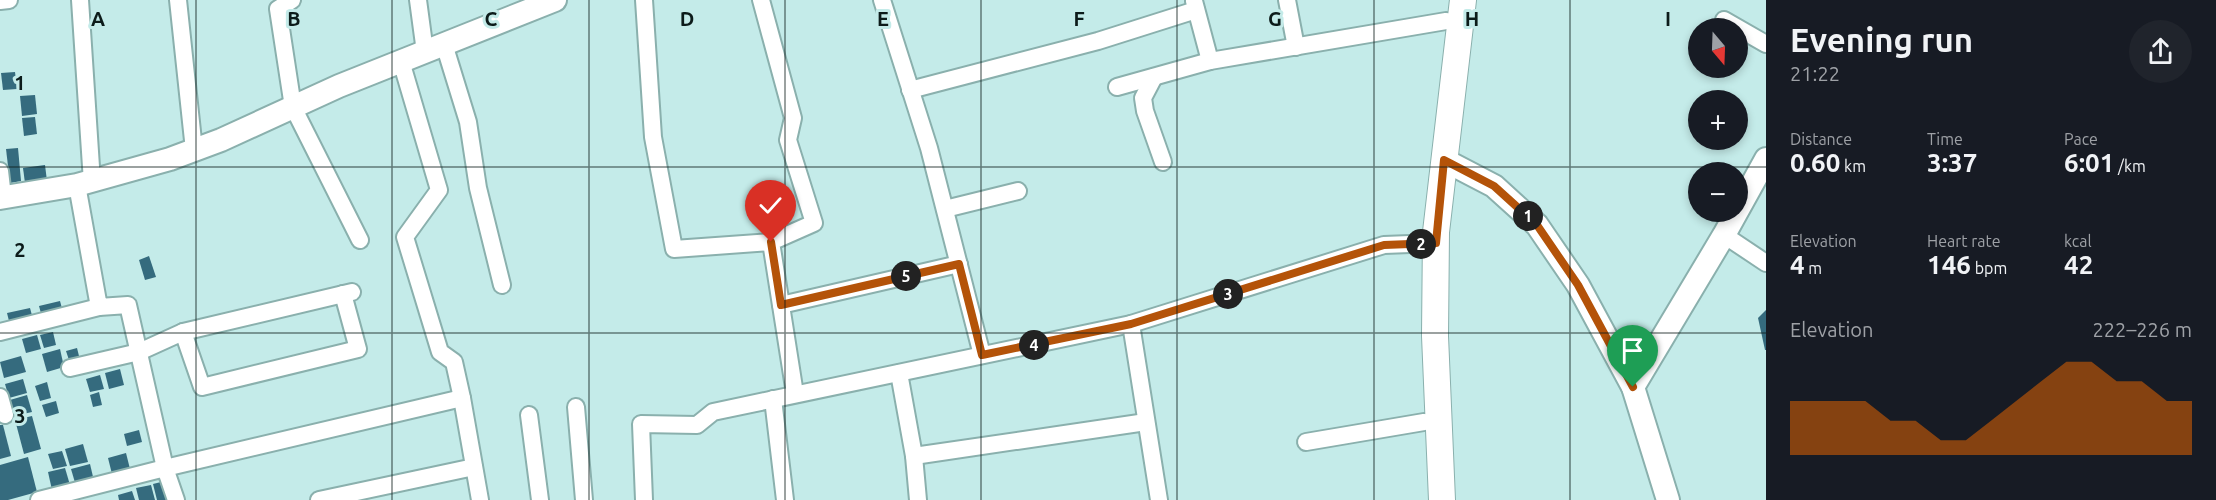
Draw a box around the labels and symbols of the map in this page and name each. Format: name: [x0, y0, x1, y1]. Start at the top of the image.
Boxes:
text: A: [91, 7, 105, 30]
text: B: [287, 7, 301, 30]
text: C: [485, 7, 498, 30]
text: D: [680, 7, 694, 30]
text: E: [877, 7, 889, 30]
text: F: [1073, 7, 1085, 30]
text: G: [1268, 7, 1282, 30]
text: H: [1465, 7, 1479, 30]
text: I: [1665, 7, 1671, 30]
north arrow: [1688, 18, 1748, 78]
text: 1: [14, 71, 26, 94]
pin: [745, 180, 796, 242]
pin: 1: [1513, 201, 1543, 231]
pin: 2: [1406, 229, 1436, 259]
text: 2: [14, 238, 26, 261]
pin: 5: [891, 261, 921, 291]
pin: 3: [1213, 279, 1243, 309]
pin: [1607, 325, 1658, 387]
pin: 4: [1019, 330, 1049, 360]
text: 3: [14, 404, 26, 427]

